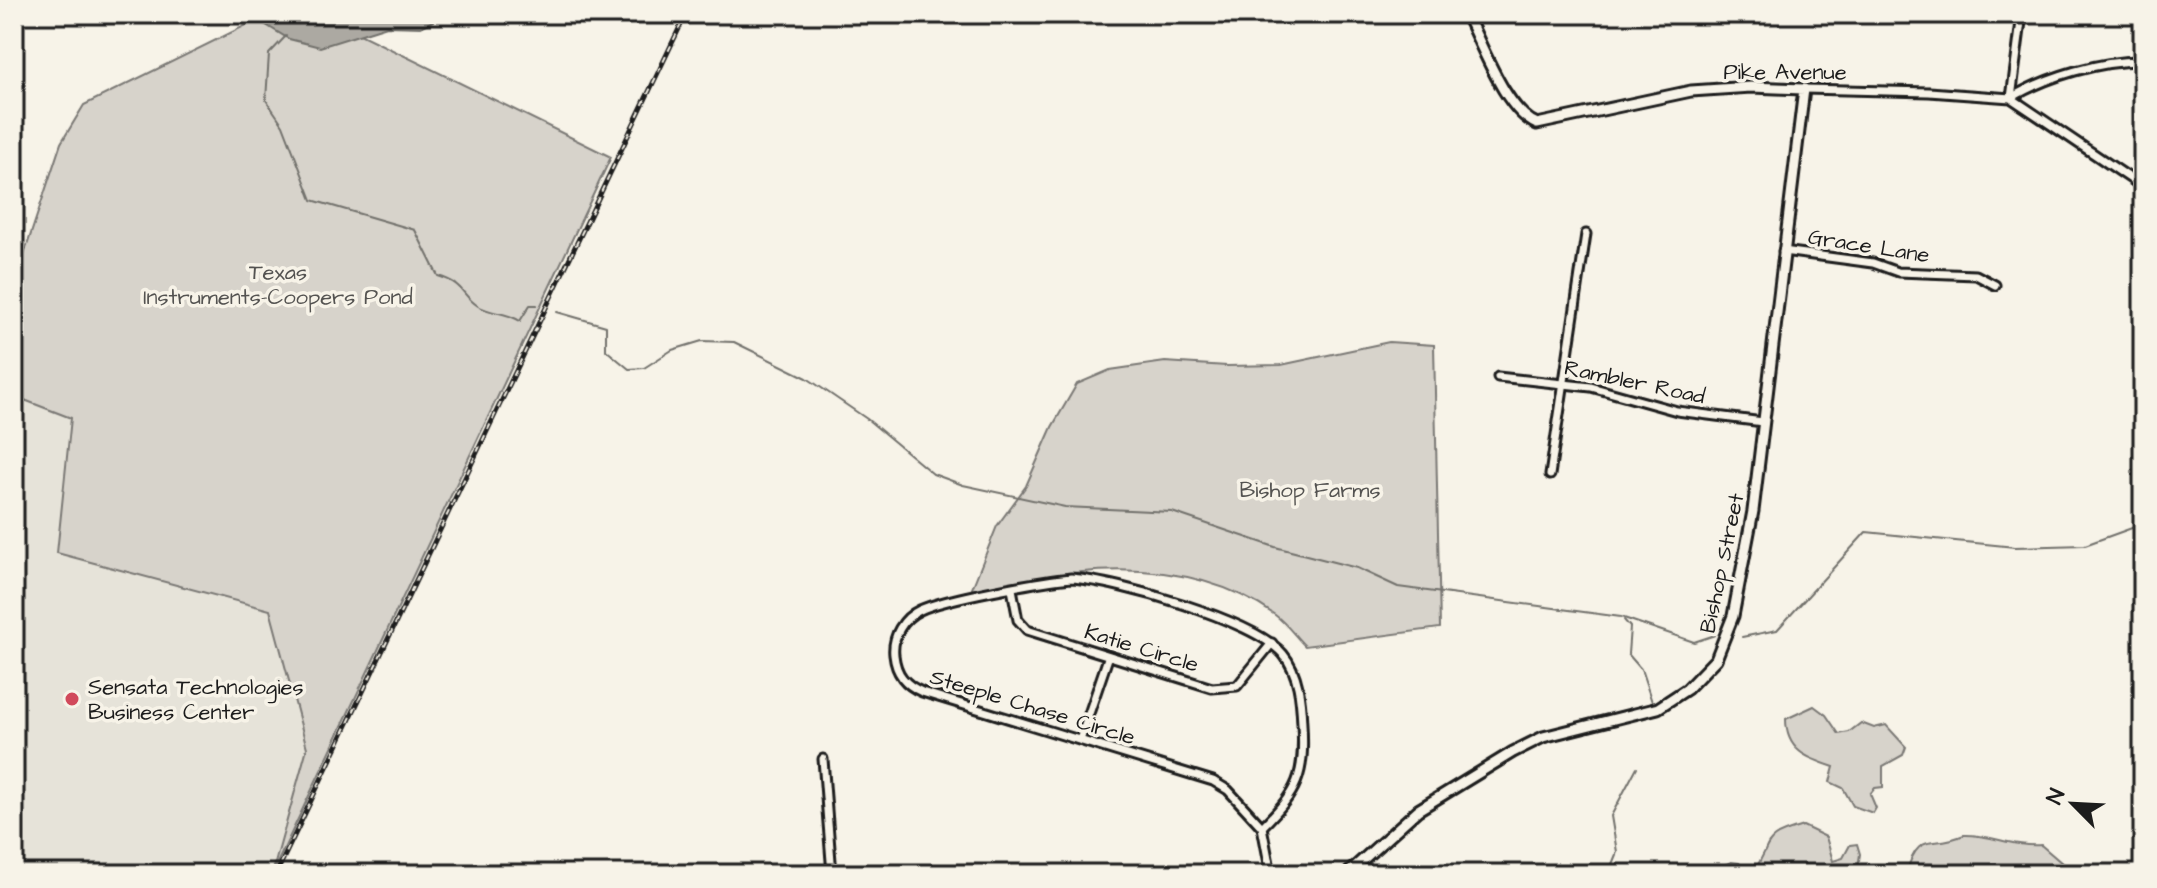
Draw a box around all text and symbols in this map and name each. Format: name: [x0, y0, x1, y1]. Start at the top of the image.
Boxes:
street label: Pike Avenue: [1723, 57, 1847, 88]
street label: Grace Lane: [1806, 222, 1932, 271]
park label: Texas Instruments-Coopers Pond: [143, 257, 413, 313]
street label: Rambler Road: [1561, 352, 1708, 413]
park label: Bishop Farms: [1239, 475, 1381, 506]
street label: Bishop Street: [1693, 490, 1752, 636]
street label: Katie Circle: [1081, 616, 1203, 681]
street label: Steeple Chase Circle: [926, 661, 1139, 753]
place label: Sensata Technologies Business Center: [88, 672, 303, 728]
marker: Sensata Technologies Business Center: [63, 690, 81, 708]
north arrow: [2033, 764, 2113, 844]
text: N: [2039, 784, 2073, 809]

